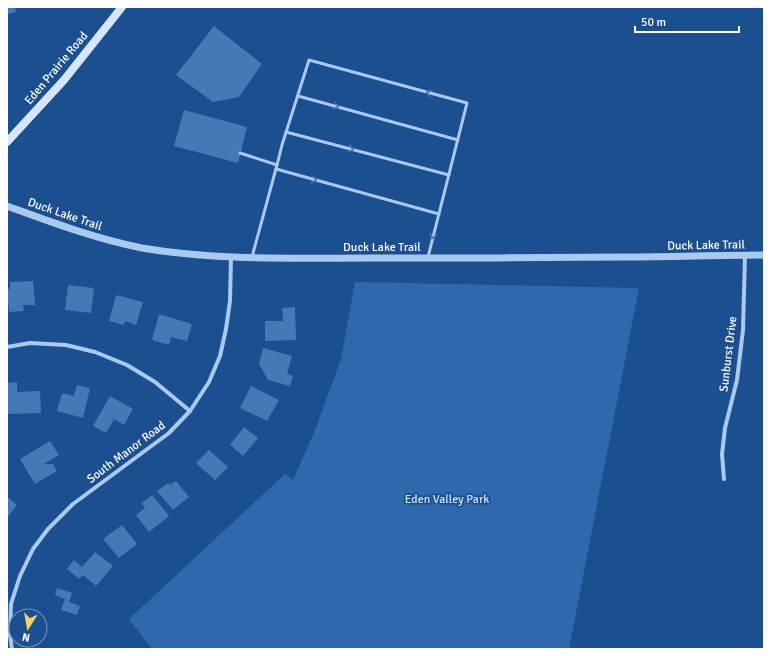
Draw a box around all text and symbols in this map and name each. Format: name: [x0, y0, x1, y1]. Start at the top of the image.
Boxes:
scale bar: [635, 8, 739, 34]
text: 50 m: [641, 15, 666, 30]
street label: Eden Prairie Road: [21, 29, 91, 108]
one-way arrow: [426, 89, 433, 98]
one-way arrow: [332, 101, 339, 110]
one-way arrow: [347, 144, 354, 153]
one-way arrow: [310, 175, 317, 183]
street label: Duck Lake Trail: [26, 195, 105, 234]
one-way arrow: [429, 232, 438, 239]
street label: Duck Lake Trail: [667, 237, 746, 254]
street label: Duck Lake Trail: [343, 240, 421, 255]
street label: Sunburst Drive: [716, 315, 741, 393]
street label: South Manor Road: [84, 418, 168, 487]
park label: Eden Valley Park: [405, 492, 489, 507]
north arrow: [8, 608, 48, 648]
text: N: [21, 630, 31, 644]

